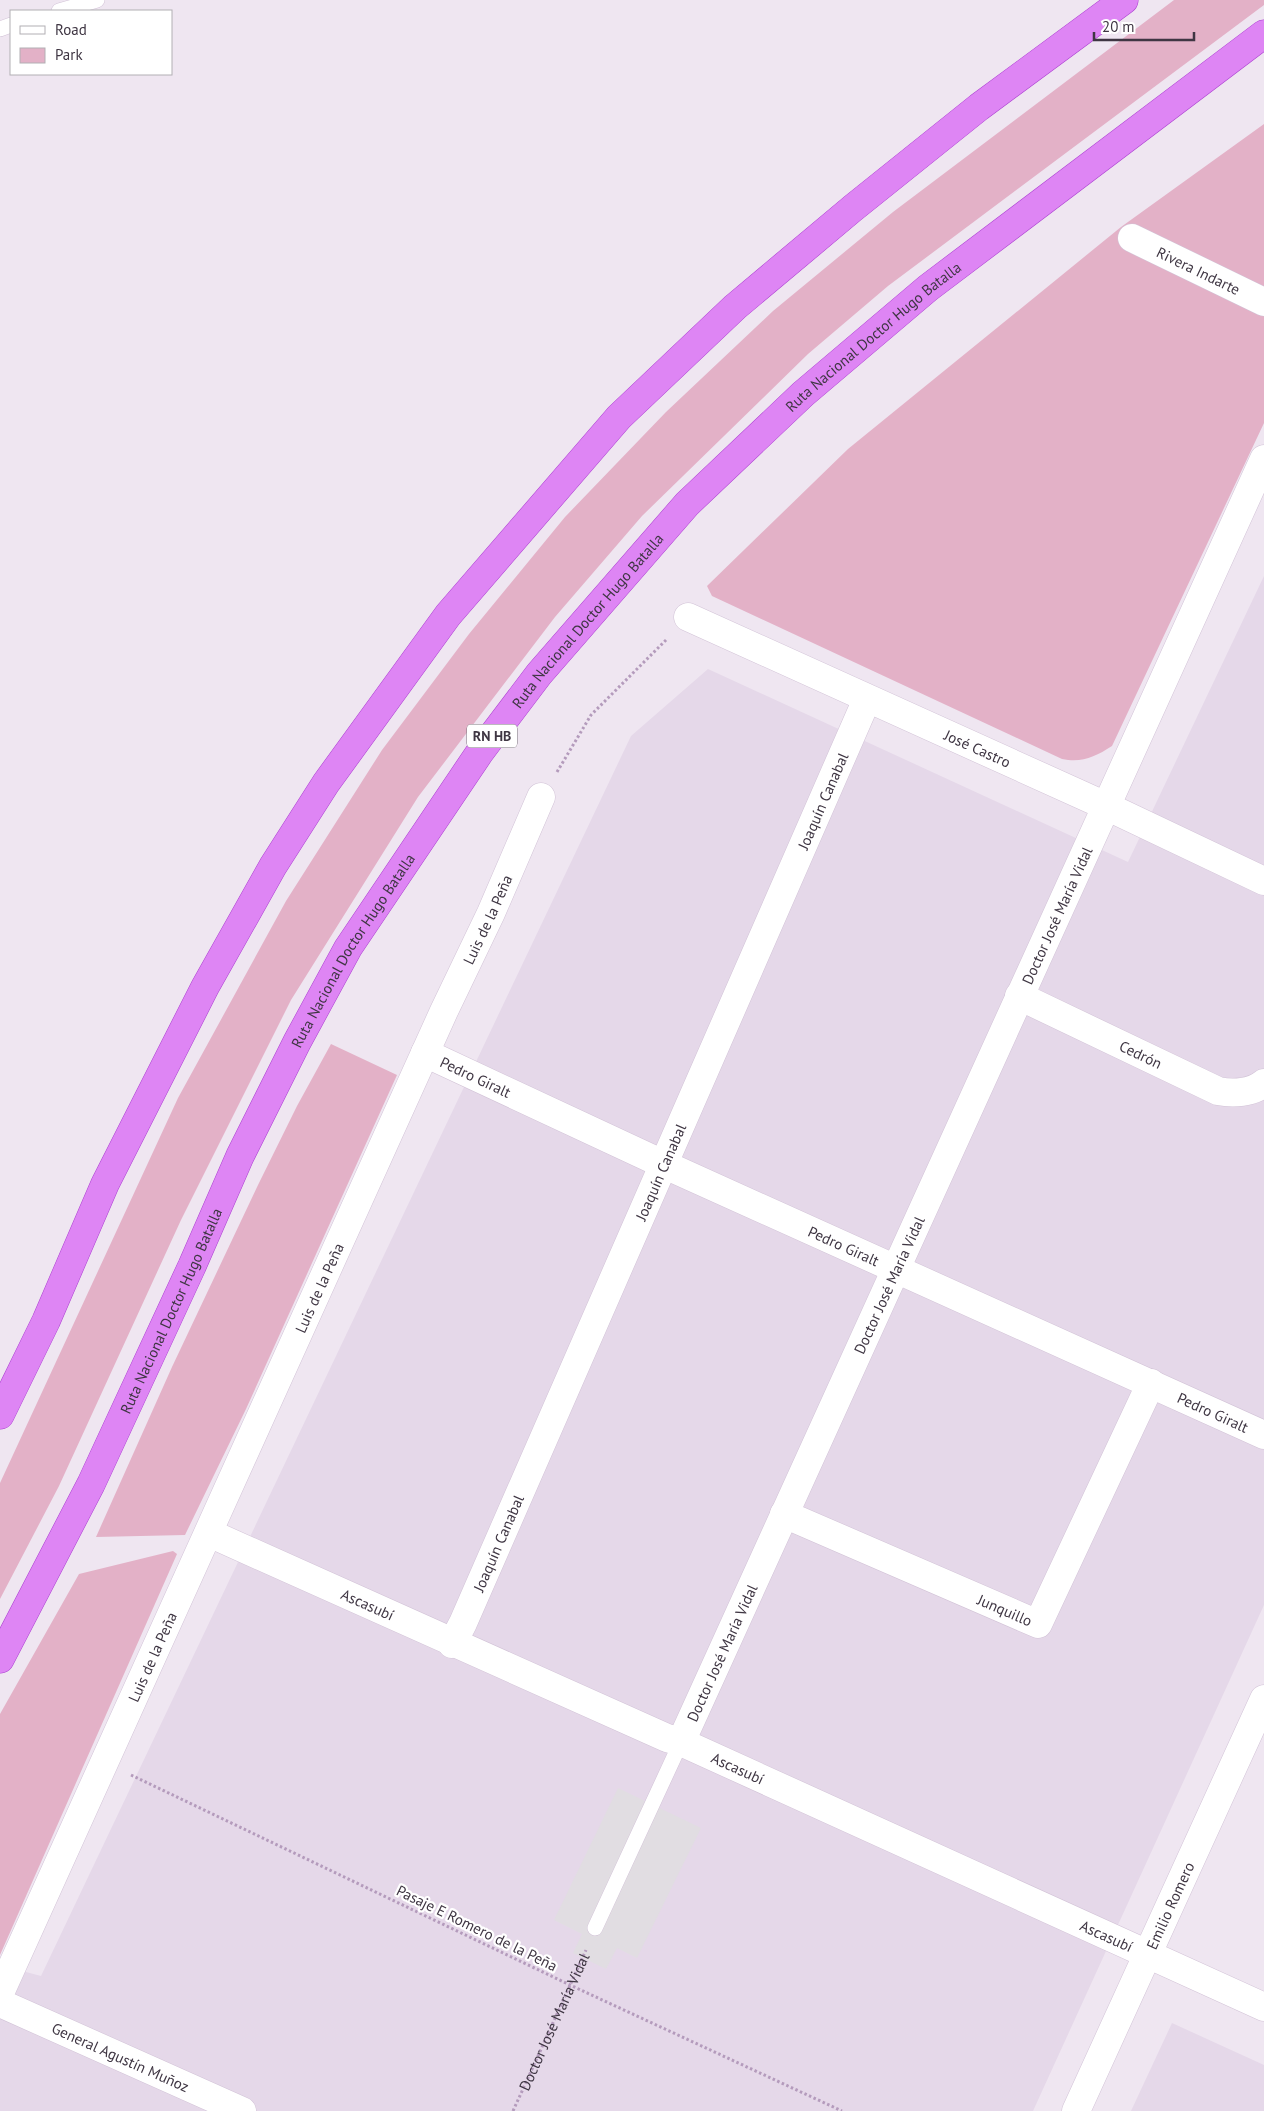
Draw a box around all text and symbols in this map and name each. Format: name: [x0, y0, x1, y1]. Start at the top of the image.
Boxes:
legend: [10, 10, 172, 75]
scale bar: [1094, 10, 1194, 42]
text: 20 m: [1102, 17, 1135, 36]
text: Road: [55, 20, 87, 39]
text: Park: [55, 45, 83, 64]
street label: Rivera Indarte: [1154, 242, 1243, 299]
street label: Ruta Nacional Doctor Hugo Batalla: [781, 257, 965, 416]
street label: Ruta Nacional Doctor Hugo Batalla: [507, 529, 667, 712]
road number: RN HB: [467, 724, 517, 748]
street label: José Castro: [941, 724, 1014, 771]
street label: Joaquín Canabal: [793, 749, 852, 853]
street label: Doctor José María Vidal: [1017, 843, 1096, 987]
street label: Ruta Nacional Doctor Hugo Batalla: [286, 850, 418, 1051]
street label: Luis de la Peña: [458, 872, 516, 967]
street label: Cedrón: [1116, 1036, 1165, 1072]
street label: Pedro Giralt: [437, 1052, 514, 1101]
street label: Joaquín Canabal: [630, 1120, 690, 1224]
street label: Ruta Nacional Doctor Hugo Batalla: [115, 1205, 226, 1417]
street label: Doctor José María Vidal: [849, 1213, 928, 1357]
street label: Pedro Giralt: [805, 1221, 882, 1270]
street label: Luis de la Peña: [290, 1240, 347, 1336]
street label: Pedro Giralt: [1175, 1388, 1252, 1436]
street label: Joaquín Canabal: [468, 1491, 528, 1595]
street label: Doctor José María Vidal: [682, 1580, 761, 1725]
street label: Ascasubí: [338, 1584, 397, 1624]
street label: Junquillo: [974, 1589, 1035, 1630]
street label: Luis de la Peña: [123, 1609, 181, 1705]
street label: Ascasubí: [709, 1748, 767, 1788]
street label: Emilio Romero: [1142, 1859, 1198, 1952]
street label: Pasaje E Romero de la Peña: [393, 1881, 561, 1975]
street label: Ascasubí: [1077, 1915, 1136, 1956]
street label: Doctor José María Vidal: [514, 1949, 593, 2094]
street label: General Agustín Muñoz: [49, 2018, 192, 2096]

